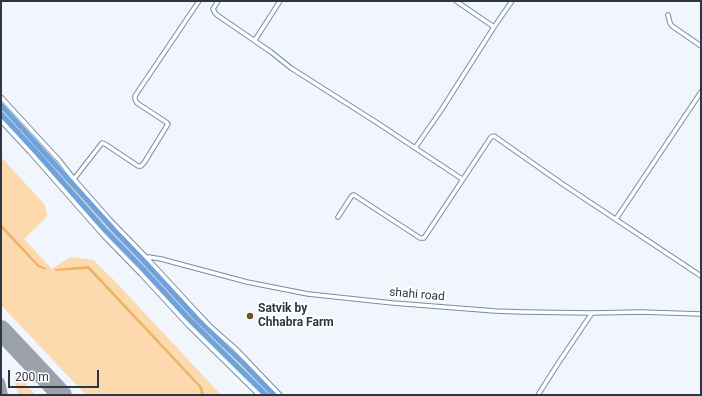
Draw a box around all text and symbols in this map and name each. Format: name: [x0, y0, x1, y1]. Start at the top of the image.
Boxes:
street label: shahi road: [389, 285, 445, 305]
place label: Satvik by Chhabra Farm: [258, 302, 334, 330]
marker: Satvik by Chhabra Farm: [245, 311, 255, 321]
scale bar: [10, 362, 101, 388]
text: 200 m: [15, 370, 49, 384]

